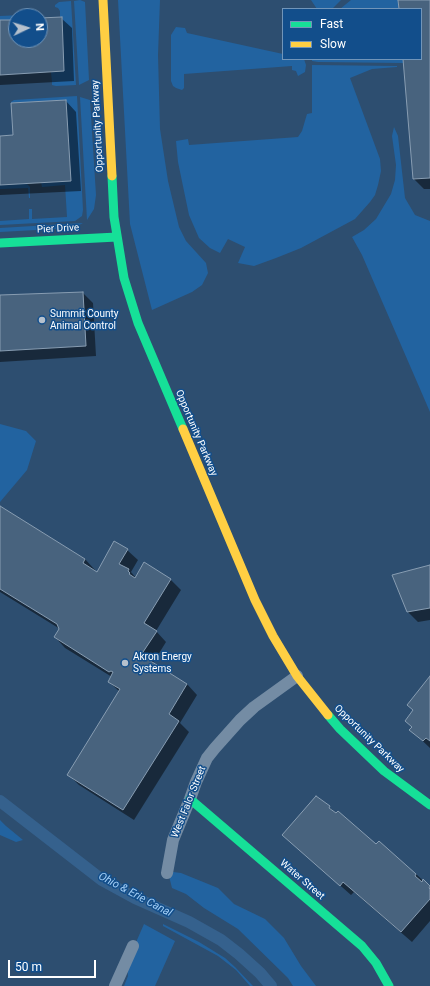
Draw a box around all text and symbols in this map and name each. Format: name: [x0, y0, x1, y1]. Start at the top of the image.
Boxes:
north arrow: [8, 8, 48, 48]
legend: [282, 8, 422, 60]
text: Fast: [320, 17, 343, 31]
text: N: [33, 23, 46, 32]
text: Slow: [320, 37, 346, 51]
street label: Opportunity Parkway: [90, 80, 106, 172]
street label: Pier Drive: [37, 222, 79, 236]
place label: Summit County Animal Control: [50, 308, 118, 332]
marker: Summit County Animal Control: [37, 315, 47, 325]
street label: Opportunity Parkway: [172, 388, 220, 478]
place label: Akron Energy Systems: [133, 651, 192, 674]
marker: Akron Energy Systems: [120, 658, 130, 668]
street label: Opportunity Parkway: [332, 703, 406, 775]
street label: West Falor Street: [169, 764, 209, 840]
street label: Water Street: [277, 857, 327, 903]
water label: Ohio & Erie Canal: [96, 870, 174, 920]
scale bar: [10, 952, 98, 978]
text: 50 m: [15, 960, 42, 974]

